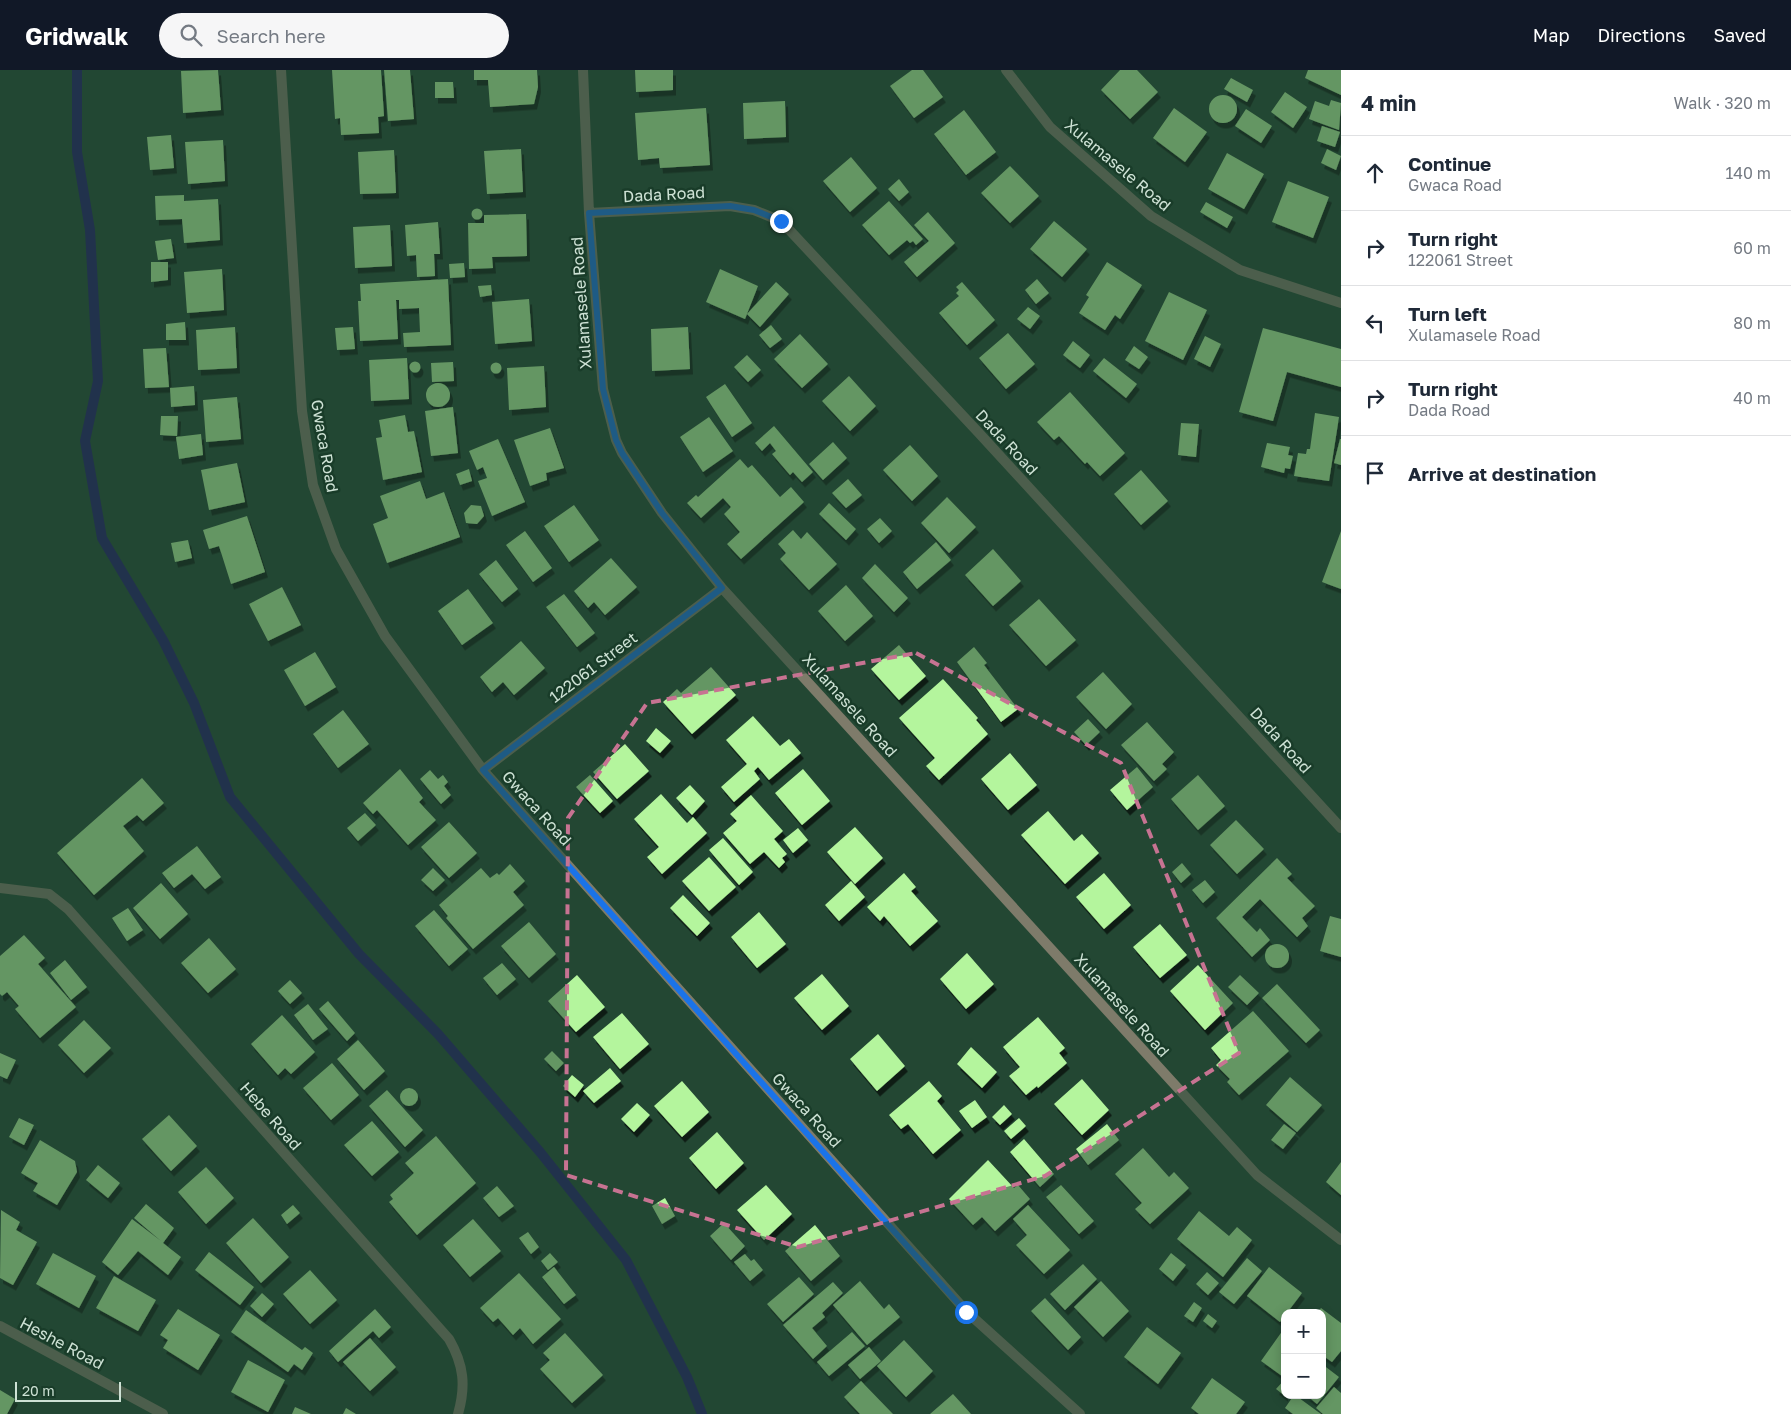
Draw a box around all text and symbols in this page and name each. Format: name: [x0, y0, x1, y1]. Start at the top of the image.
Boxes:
search box: [159, 13, 509, 58]
text: Gridwalk: [25, 21, 129, 50]
icon: search: [177, 21, 205, 49]
text: Search here: [217, 24, 325, 47]
text: Map: [1533, 24, 1569, 46]
text: Directions: [1597, 24, 1685, 46]
text: Saved: [1713, 24, 1766, 46]
text: 4 min: [1361, 90, 1416, 116]
text: Walk · 320 m: [1674, 93, 1771, 113]
street label: Xulamasele Road: [1061, 115, 1175, 215]
text: Continue: [1408, 152, 1491, 175]
icon: ahead: [1361, 159, 1389, 187]
text: 140 m: [1725, 163, 1771, 183]
text: Gwaca Road: [1408, 175, 1502, 195]
street label: Dada Road: [622, 182, 706, 206]
route end: [770, 210, 793, 233]
text: Turn right: [1408, 227, 1498, 250]
icon: right: [1361, 234, 1389, 262]
street label: Xulamasele Road: [566, 236, 596, 370]
text: 60 m: [1733, 238, 1771, 258]
text: 122061 Street: [1408, 250, 1513, 270]
text: Turn left: [1408, 302, 1487, 325]
icon: left: [1361, 309, 1389, 337]
text: 80 m: [1733, 313, 1771, 333]
text: Xulamasele Road: [1408, 325, 1540, 345]
text: Turn right: [1408, 377, 1498, 400]
icon: right: [1361, 384, 1389, 412]
text: 40 m: [1733, 388, 1771, 408]
street label: Gwaca Road: [307, 398, 343, 494]
text: Dada Road: [1408, 400, 1490, 420]
street label: Dada Road: [972, 405, 1042, 479]
icon: arrive: [1361, 459, 1389, 487]
text: Arrive at destination: [1408, 462, 1596, 485]
street label: 122061 Street: [545, 627, 641, 707]
street label: Xulamasele Road: [798, 649, 902, 761]
street label: Dada Road: [1246, 703, 1316, 777]
street label: Gwaca Road: [498, 766, 576, 850]
street label: Xulamasele Road: [1070, 949, 1174, 1061]
street label: Gwaca Road: [768, 1068, 846, 1152]
street label: Hebe Road: [236, 1078, 306, 1154]
route start: [955, 1301, 978, 1324]
map controls: [1281, 1309, 1326, 1399]
button: +: [1281, 1309, 1326, 1354]
street label: Heshe Road: [17, 1313, 107, 1373]
button: −: [1281, 1354, 1326, 1399]
scale bar: [15, 1379, 121, 1402]
text: 20 m: [22, 1382, 55, 1399]

